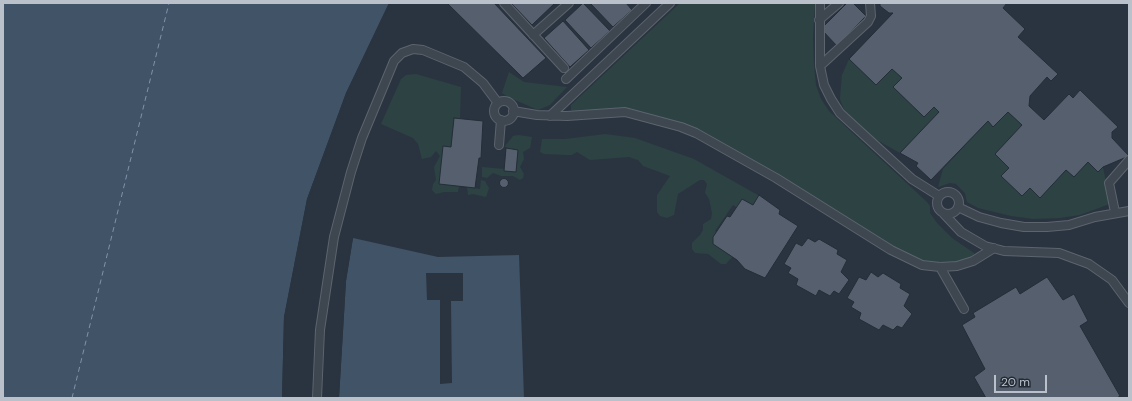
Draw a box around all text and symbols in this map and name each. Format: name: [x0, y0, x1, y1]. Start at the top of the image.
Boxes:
scale bar: [996, 367, 1049, 393]
text: 20 m: [1001, 374, 1030, 390]

